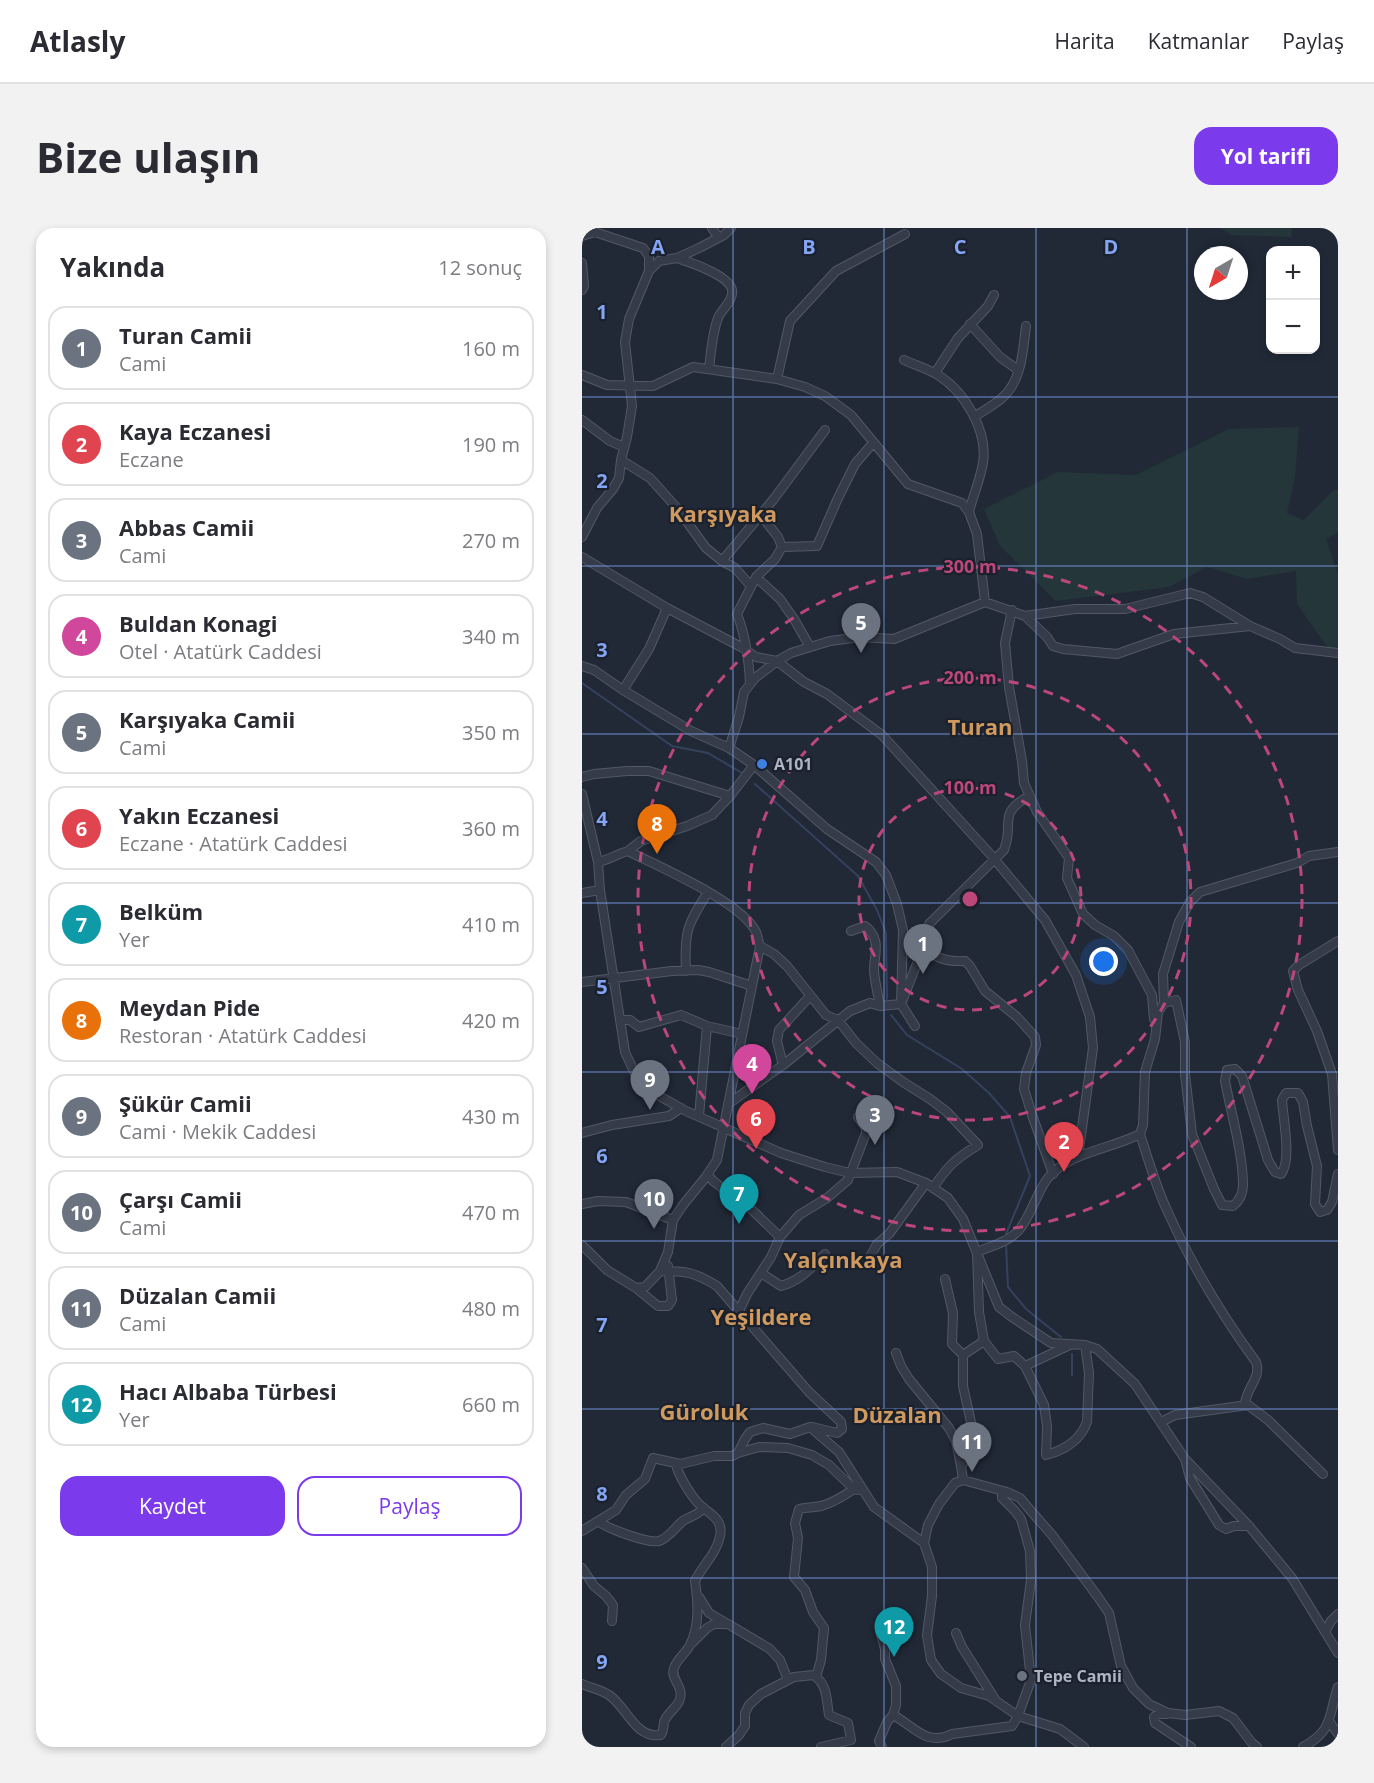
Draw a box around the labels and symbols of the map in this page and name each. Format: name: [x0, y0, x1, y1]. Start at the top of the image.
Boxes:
text: A: [651, 233, 665, 260]
text: B: [802, 233, 816, 260]
text: C: [954, 233, 967, 260]
text: D: [1104, 233, 1118, 260]
north arrow: [1194, 246, 1248, 300]
text: 1: [596, 298, 608, 325]
text: 2: [596, 467, 608, 494]
district label: Karşıyaka: [669, 498, 777, 528]
text: 300 m: [943, 554, 997, 578]
pin: 5: [842, 604, 880, 653]
text: 3: [596, 636, 608, 663]
text: 200 m: [943, 665, 997, 689]
district label: Turan: [948, 711, 1012, 741]
place label: A101: [774, 753, 812, 775]
marker: A101: [755, 757, 769, 771]
text: 100 m: [943, 775, 997, 799]
pin: 8: [638, 804, 676, 854]
text: 4: [596, 805, 608, 832]
centre of rings: [960, 889, 980, 909]
pin: 1: [904, 924, 942, 974]
your location: [1089, 947, 1118, 976]
text: 5: [596, 973, 608, 1000]
pin: 4: [732, 1044, 772, 1094]
pin: 9: [630, 1060, 670, 1110]
pin: 3: [856, 1096, 894, 1145]
pin: 6: [736, 1100, 776, 1149]
pin: 2: [1044, 1122, 1084, 1172]
text: 6: [596, 1142, 608, 1169]
pin: 7: [720, 1174, 758, 1224]
pin: 10: [634, 1180, 674, 1229]
district label: Yalçınkaya: [784, 1244, 902, 1274]
district label: Yeşildere: [711, 1301, 812, 1331]
text: 7: [596, 1311, 608, 1338]
district label: Güroluk: [660, 1396, 749, 1426]
district label: Düzalan: [852, 1399, 942, 1429]
pin: 11: [952, 1422, 992, 1472]
text: 8: [596, 1480, 608, 1507]
pin: 12: [874, 1608, 914, 1657]
text: 9: [596, 1648, 608, 1675]
place label: Tepe Camii: [1034, 1665, 1122, 1687]
marker: Tepe Camii: [1015, 1669, 1029, 1683]

